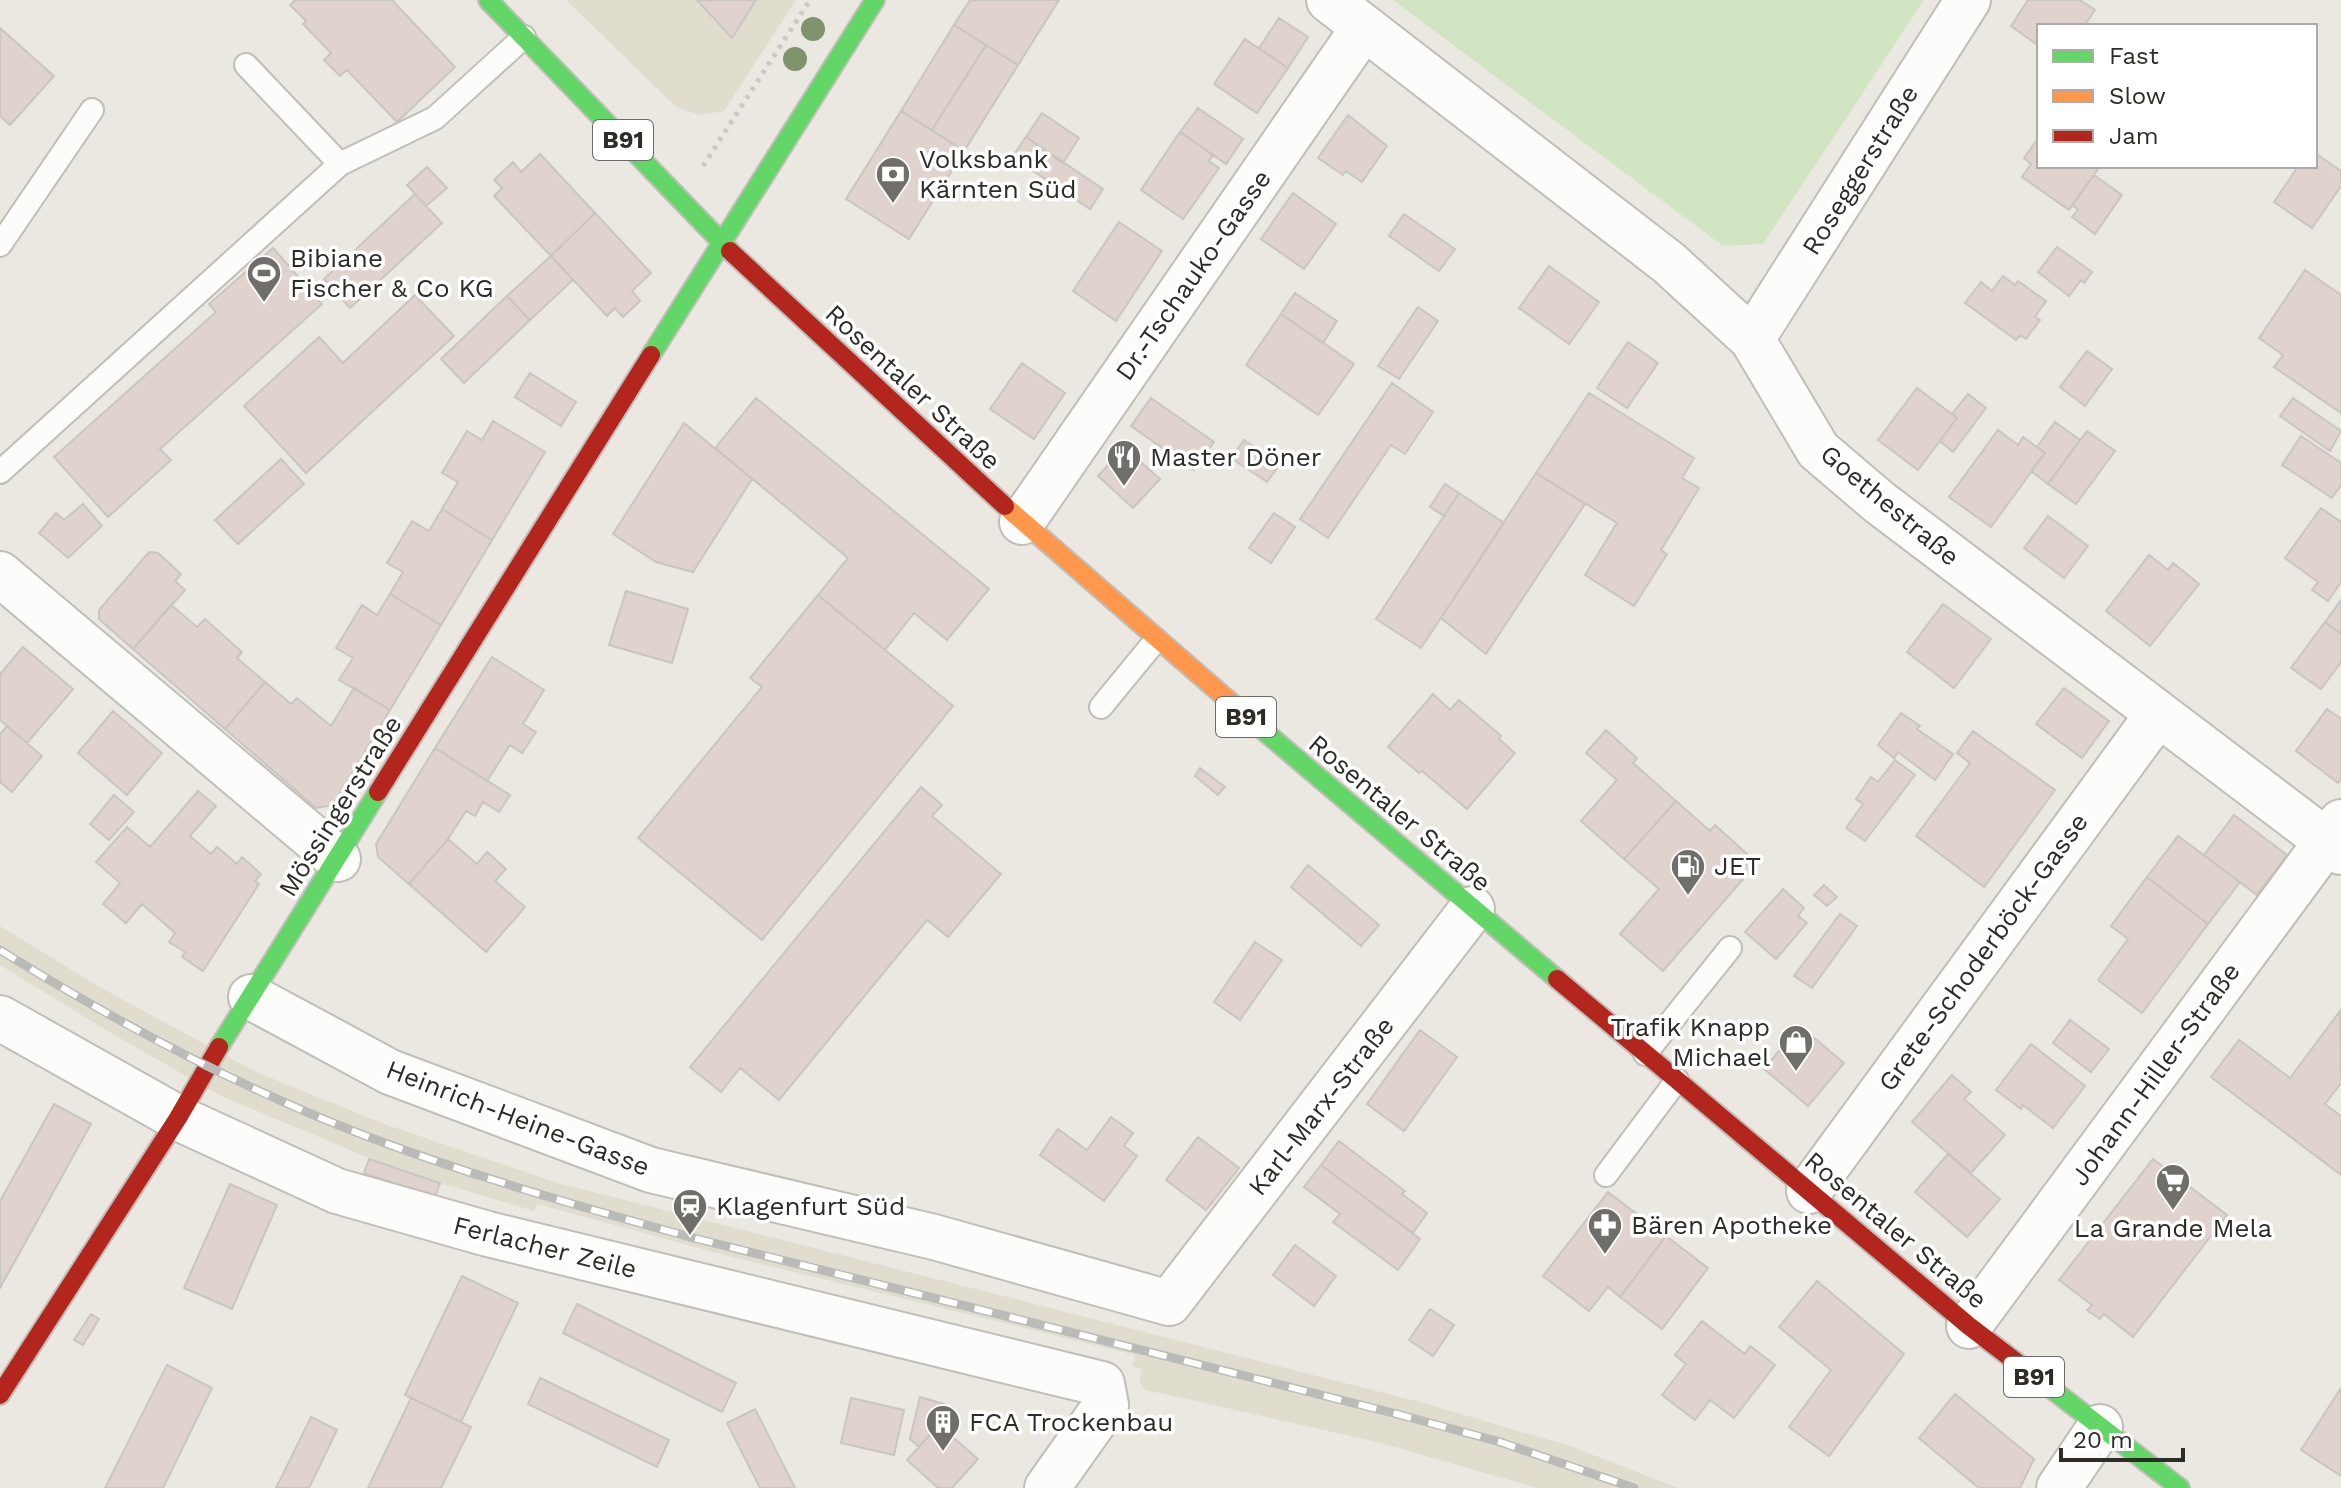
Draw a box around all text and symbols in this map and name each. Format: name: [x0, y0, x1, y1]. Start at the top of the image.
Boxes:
legend: [2037, 24, 2317, 168]
text: Fast: [2109, 42, 2159, 70]
street label: Roseggerstraße: [1796, 80, 1924, 260]
text: Slow: [2109, 82, 2166, 110]
road number: B91: [593, 120, 653, 160]
text: Jam: [2109, 122, 2159, 150]
place label: Volksbank Kärnten Süd: [919, 144, 1077, 204]
bank icon: Volksbank Kärnten Süd: [874, 155, 912, 205]
street label: Dr.-Tschauko-Gasse: [1109, 164, 1277, 386]
place label: Bibiane Fischer & Co KG: [290, 243, 493, 303]
sports icon: Bibiane Fischer & Co KG: [245, 254, 283, 304]
street label: Rosentaler Straße: [819, 298, 1007, 476]
restaurant icon: Master Döner: [1105, 438, 1143, 488]
street label: Goethestraße: [1815, 438, 1965, 572]
place label: Master Döner: [1150, 442, 1321, 472]
road number: B91: [1216, 697, 1276, 737]
street label: Mössingerstraße: [272, 710, 408, 902]
street label: Rosentaler Straße: [1303, 728, 1497, 898]
street label: Grete-Schoderböck-Gasse: [1872, 807, 2094, 1097]
fuel station icon: JET: [1669, 847, 1707, 897]
place label: JET: [1714, 851, 1761, 881]
street label: Johann-Hiller-Straße: [2064, 957, 2246, 1191]
street label: Karl-Marx-Straße: [1242, 1011, 1400, 1201]
place label: Trafik Knapp Michael: [1611, 1012, 1770, 1072]
shop icon: Trafik Knapp Michael: [1777, 1023, 1815, 1073]
street label: Heinrich-Heine-Gasse: [382, 1054, 654, 1182]
street label: Rosentaler Straße: [1799, 1145, 1993, 1315]
supermarket icon: La Grande Mela: [2154, 1162, 2192, 1212]
station icon: Klagenfurt Süd: [671, 1187, 709, 1237]
place label: Klagenfurt Süd: [716, 1191, 905, 1221]
pharmacy icon: Bären Apotheke: [1586, 1206, 1624, 1256]
street label: Ferlacher Zeile: [450, 1210, 640, 1284]
place label: Bären Apotheke: [1631, 1210, 1832, 1240]
place label: La Grande Mela: [2074, 1213, 2272, 1243]
road number: B91: [2004, 1357, 2064, 1397]
building icon: FCA Trockenbau: [924, 1403, 962, 1453]
place label: FCA Trockenbau: [969, 1407, 1173, 1437]
scale bar: [2061, 1412, 2183, 1462]
text: 20 m: [2073, 1426, 2133, 1454]

